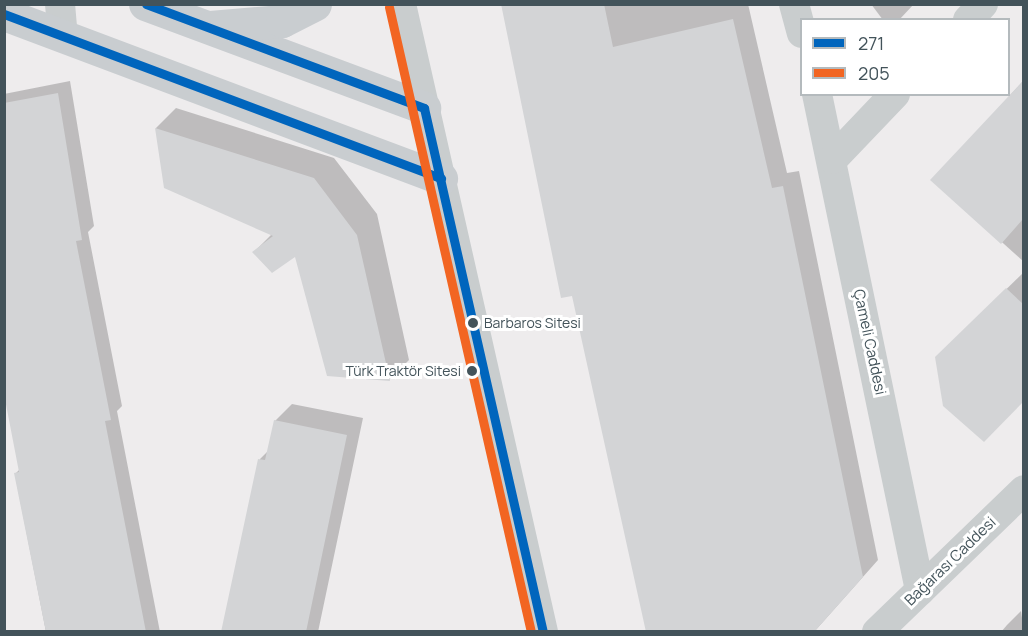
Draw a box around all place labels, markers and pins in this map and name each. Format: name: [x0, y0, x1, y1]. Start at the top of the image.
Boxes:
place label: Barbaros Sitesi: [484, 315, 581, 331]
marker: Barbaros Sitesi: [467, 317, 479, 329]
place label: Türk Traktör Sitesi: [346, 363, 461, 379]
marker: Türk Traktör Sitesi: [466, 365, 478, 377]

